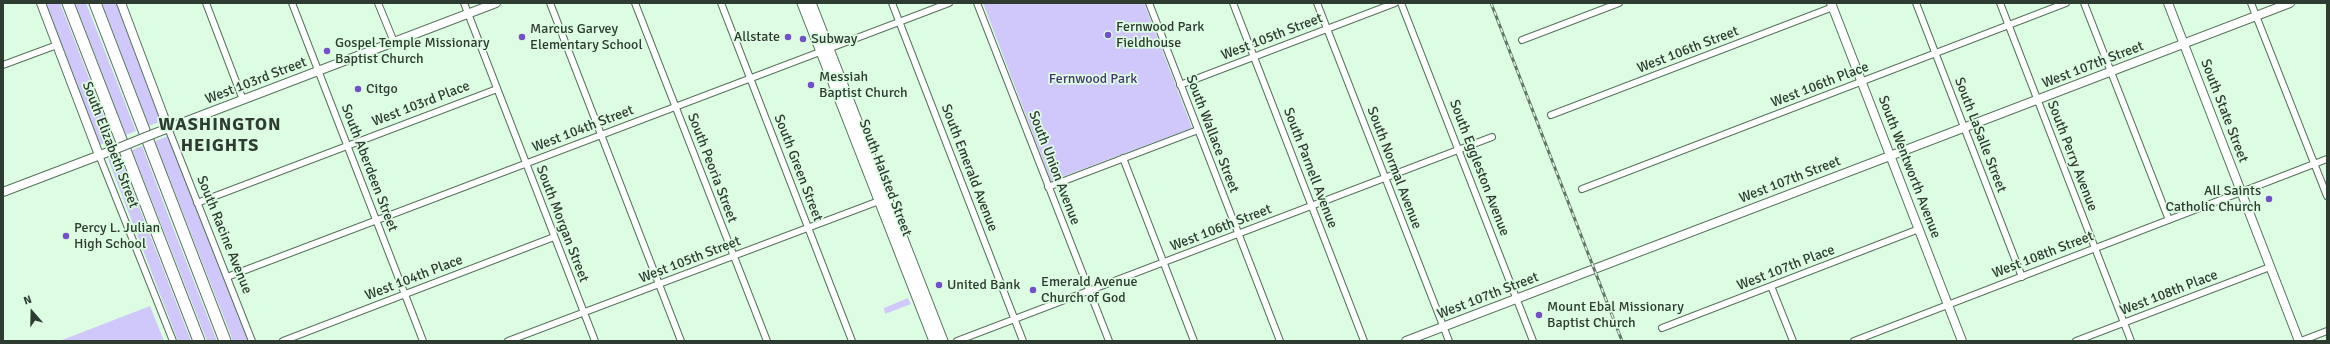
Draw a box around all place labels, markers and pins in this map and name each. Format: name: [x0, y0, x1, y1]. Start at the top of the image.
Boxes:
place label: Fernwood Park Fieldhouse: [1116, 19, 1204, 52]
place label: Marcus Garvey Elementary School: [530, 21, 643, 54]
place label: Allstate: [734, 29, 780, 45]
marker: Fernwood Park Fieldhouse: [1103, 30, 1113, 40]
place label: Subway: [811, 31, 857, 47]
marker: Marcus Garvey Elementary School: [517, 32, 527, 42]
marker: Allstate: [783, 32, 793, 42]
marker: Subway: [798, 34, 808, 44]
place label: Gospel Temple Missionary Baptist Church: [335, 35, 490, 68]
marker: Gospel Temple Missionary Baptist Church: [322, 46, 332, 56]
place label: Messiah Baptist Church: [819, 69, 908, 102]
marker: Messiah Baptist Church: [806, 80, 816, 90]
place label: Citgo: [366, 81, 398, 97]
marker: Citgo: [353, 84, 363, 94]
place label: All Saints Catholic Church: [2166, 183, 2261, 216]
marker: All Saints Catholic Church: [2264, 194, 2274, 204]
place label: Percy L. Julian High School: [74, 220, 160, 252]
marker: Percy L. Julian High School: [61, 231, 71, 241]
place label: Emerald Avenue Church of God: [1041, 274, 1138, 306]
place label: United Bank: [947, 277, 1020, 293]
marker: United Bank: [934, 280, 944, 290]
marker: Emerald Avenue Church of God: [1028, 285, 1038, 295]
place label: Mount Ebal Missionary Baptist Church: [1547, 299, 1684, 332]
marker: Mount Ebal Missionary Baptist Church: [1534, 310, 1544, 320]

